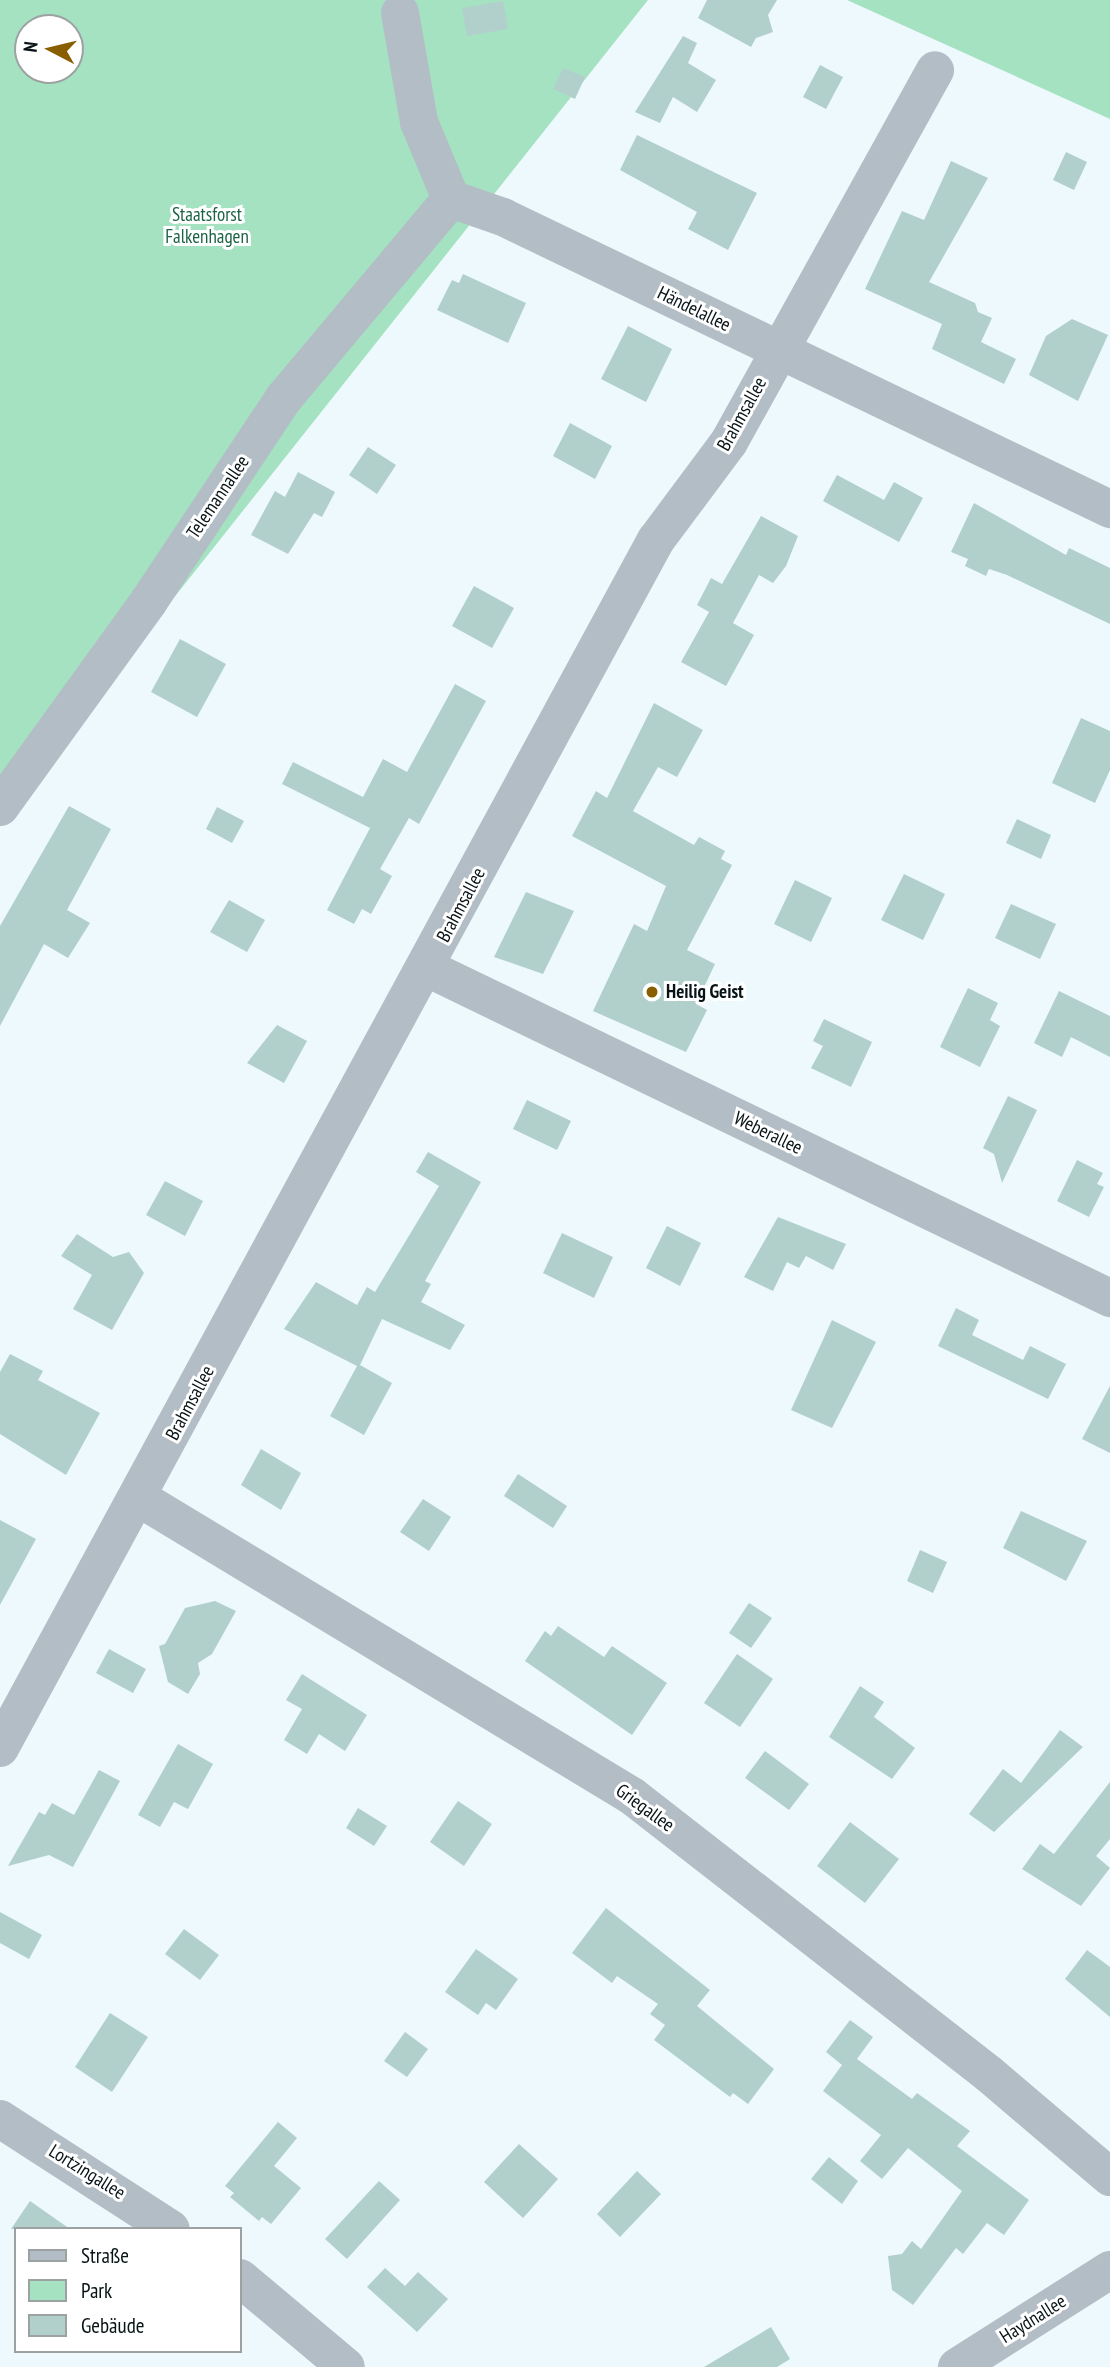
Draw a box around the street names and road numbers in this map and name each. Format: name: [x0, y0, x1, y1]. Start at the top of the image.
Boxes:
street label: Händelallee: [654, 282, 734, 336]
street label: Brahmsallee: [712, 373, 772, 455]
street label: Telemannallee: [182, 451, 254, 543]
street label: Brahmsallee: [432, 864, 490, 946]
street label: Weberallee: [730, 1107, 806, 1159]
street label: Brahmsallee: [161, 1362, 219, 1444]
street label: Griegallee: [611, 1779, 679, 1837]
street label: Lortzingallee: [45, 2140, 129, 2204]
street label: Haydnallee: [996, 2290, 1070, 2348]

